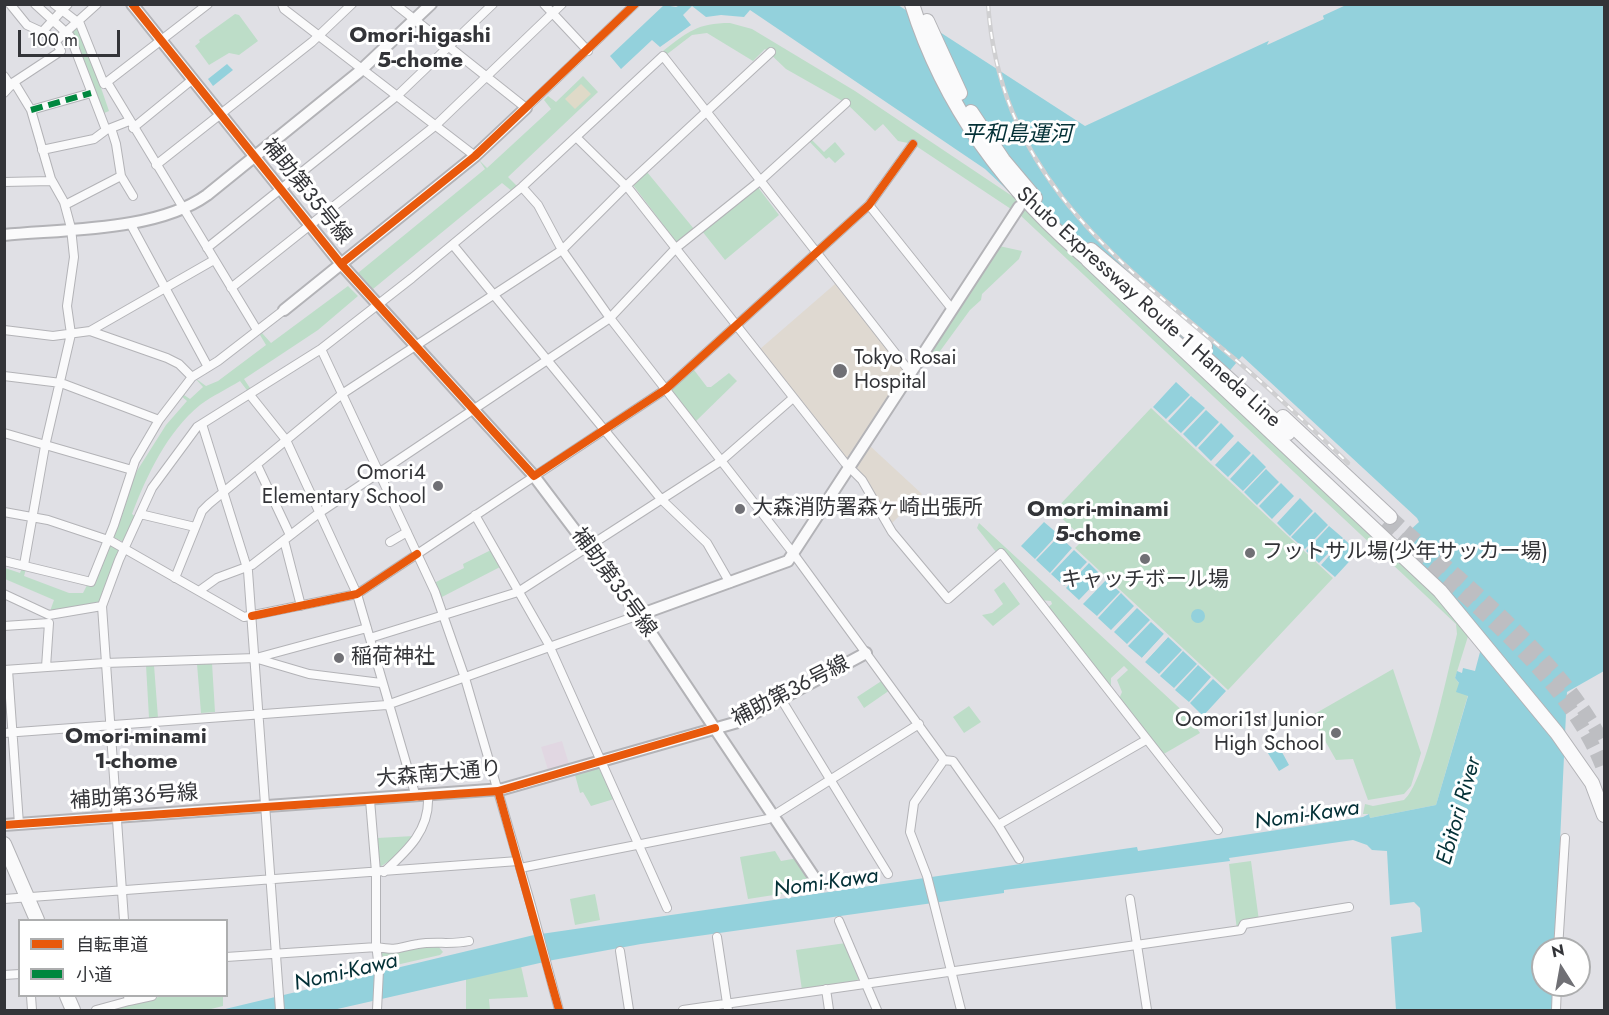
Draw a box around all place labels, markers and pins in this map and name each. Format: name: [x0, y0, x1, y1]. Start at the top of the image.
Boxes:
place label: Tokyo Rosai Hospital: [854, 346, 957, 396]
marker: Tokyo Rosai Hospital: [831, 362, 849, 380]
place label: Omori4 Elementary School: [262, 461, 426, 511]
marker: Omori4 Elementary School: [431, 479, 445, 493]
place label: 大森消防署森ヶ崎出張所: [752, 496, 983, 522]
marker: 大森消防署森ヶ崎出張所: [733, 502, 747, 516]
place label: フットサル場(少年サッカー場): [1262, 540, 1548, 566]
marker: フットサル場(少年サッカー場): [1243, 546, 1257, 560]
marker: キャッチボール場: [1138, 552, 1152, 566]
place label: キャッチボール場: [1061, 568, 1229, 594]
place label: 稲荷神社: [351, 645, 435, 671]
marker: 稲荷神社: [332, 651, 346, 665]
place label: Oomori1st Junior High School: [1175, 708, 1324, 758]
marker: Oomori1st Junior High School: [1329, 726, 1343, 740]

